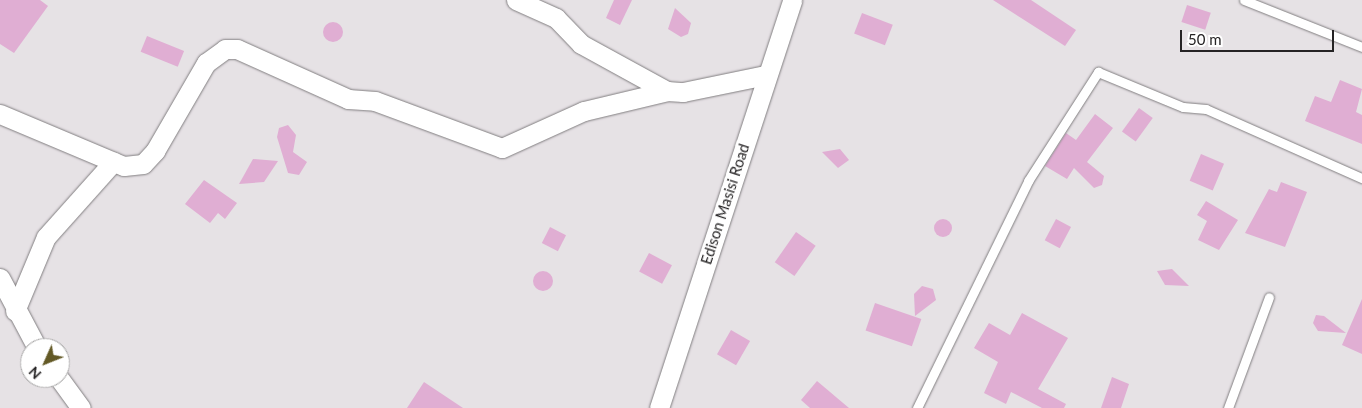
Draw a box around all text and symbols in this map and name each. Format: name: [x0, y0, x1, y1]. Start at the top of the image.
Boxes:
scale bar: [1182, 20, 1336, 52]
text: 50 m: [1188, 30, 1222, 48]
street label: Edison Masisi Road: [697, 141, 753, 267]
north arrow: [20, 338, 70, 388]
text: N: [25, 363, 44, 383]

